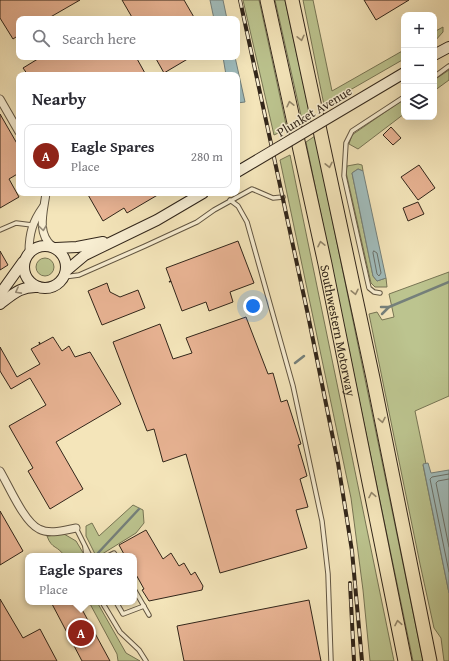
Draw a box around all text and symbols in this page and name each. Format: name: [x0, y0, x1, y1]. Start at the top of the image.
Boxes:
map controls: [401, 12, 437, 120]
button: +: [401, 12, 437, 48]
search box: [16, 16, 240, 60]
icon: search: [30, 27, 52, 49]
text: Search here: [62, 28, 136, 49]
one-way arrow: [296, 35, 304, 41]
button: −: [401, 48, 437, 84]
street label: Plunket Avenue: [273, 81, 355, 141]
button: layers: [401, 84, 437, 120]
text: Nearby: [32, 86, 86, 111]
one-way arrow: [287, 101, 295, 107]
text: Eagle Spares: [71, 136, 155, 157]
text: A: [42, 147, 50, 166]
text: 280 m: [191, 147, 223, 166]
text: Place: [71, 157, 100, 176]
one-way arrow: [324, 162, 332, 168]
one-way arrow: [38, 225, 47, 231]
one-way arrow: [317, 241, 326, 248]
street label: Southwestern Motorway: [315, 263, 361, 399]
one-way arrow: [14, 287, 22, 294]
one-way arrow: [351, 289, 359, 295]
your location: [243, 296, 263, 316]
one-way arrow: [377, 416, 385, 423]
one-way arrow: [368, 492, 376, 499]
popup: [25, 553, 137, 605]
text: Eagle Spares: [39, 559, 123, 580]
text: Place: [39, 580, 68, 599]
pin: A: [68, 618, 94, 648]
one-way arrow: [394, 620, 402, 626]

